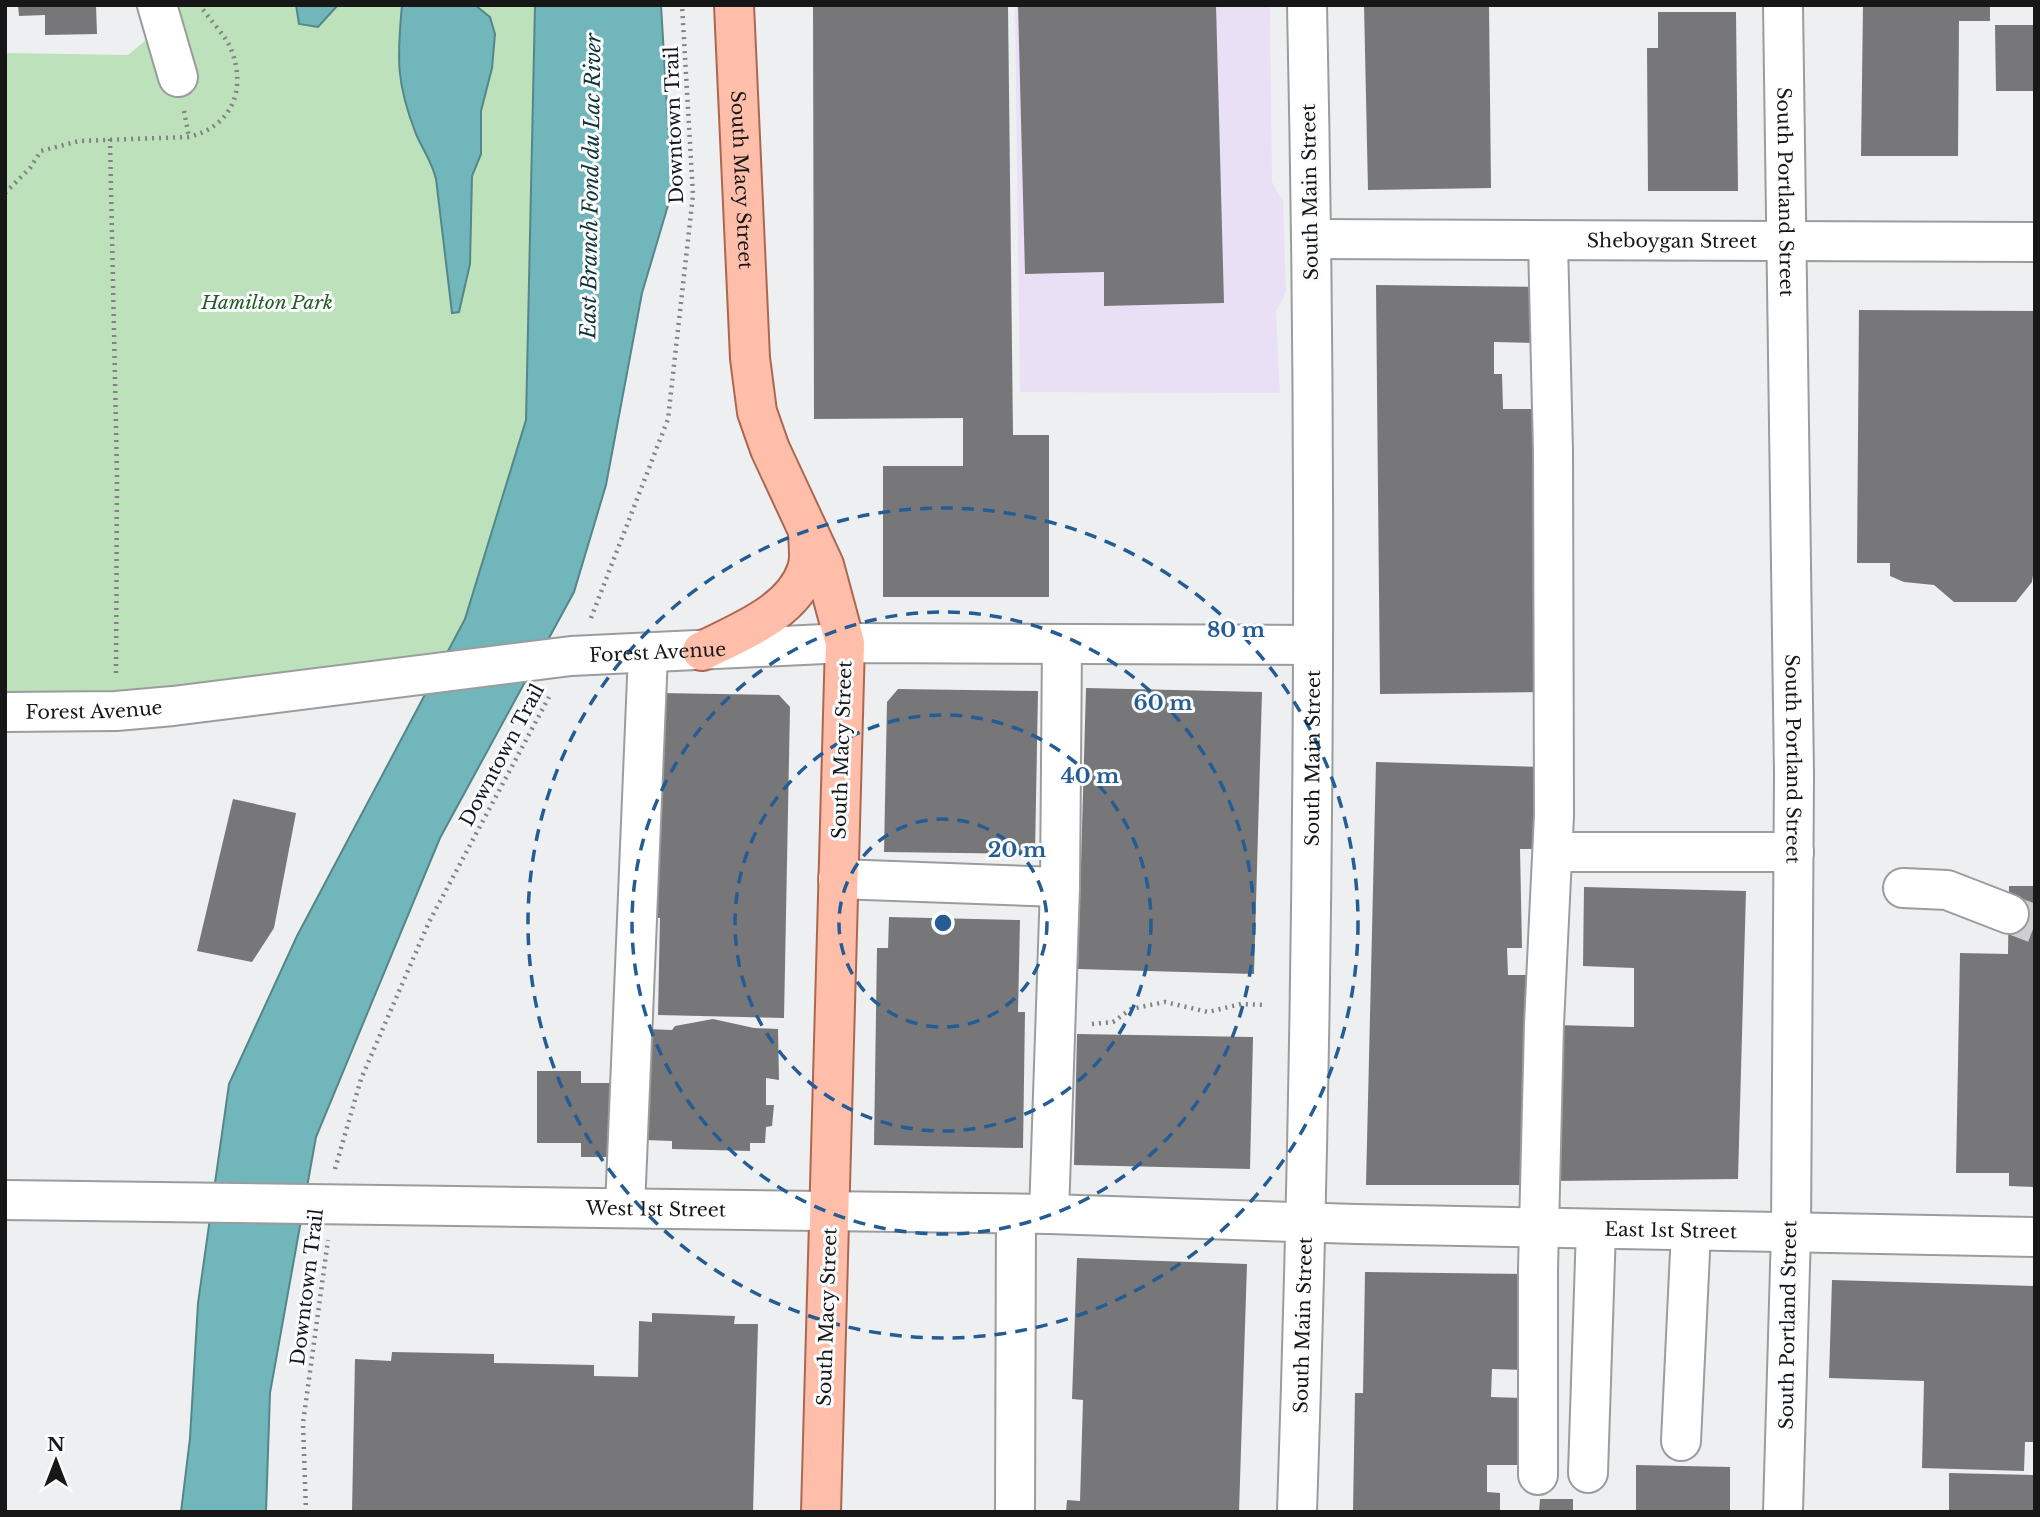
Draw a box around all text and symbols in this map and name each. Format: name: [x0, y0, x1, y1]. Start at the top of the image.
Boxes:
water label: East Branch Fond du Lac River: [575, 32, 607, 340]
street label: Downtown Trail: [660, 46, 688, 204]
street label: South Portland Street: [1773, 87, 1799, 298]
street label: South Macy Street: [726, 90, 757, 270]
street label: South Main Street: [1297, 103, 1323, 280]
street label: Sheboygan Street: [1587, 229, 1758, 252]
park label: Hamilton Park: [200, 291, 333, 314]
text: 80 m: [1207, 617, 1265, 643]
street label: Forest Avenue: [589, 637, 727, 667]
street label: South Portland Street: [1781, 654, 1806, 865]
street label: South Macy Street: [827, 659, 857, 840]
street label: South Main Street: [1300, 669, 1324, 847]
street label: Downtown Trail: [455, 680, 549, 830]
text: 60 m: [1134, 690, 1192, 716]
street label: Forest Avenue: [25, 695, 163, 723]
text: 40 m: [1061, 763, 1119, 789]
text: 20 m: [988, 837, 1046, 863]
centre of rings: [931, 911, 955, 935]
street label: West 1st Street: [585, 1196, 727, 1221]
street label: Downtown Trail: [286, 1207, 328, 1367]
street label: East 1st Street: [1604, 1217, 1738, 1243]
street label: South Portland Street: [1775, 1219, 1801, 1430]
street label: South Macy Street: [812, 1226, 842, 1407]
street label: South Main Street: [1289, 1236, 1317, 1414]
north arrow: [21, 1426, 91, 1496]
text: N: [47, 1433, 65, 1456]

